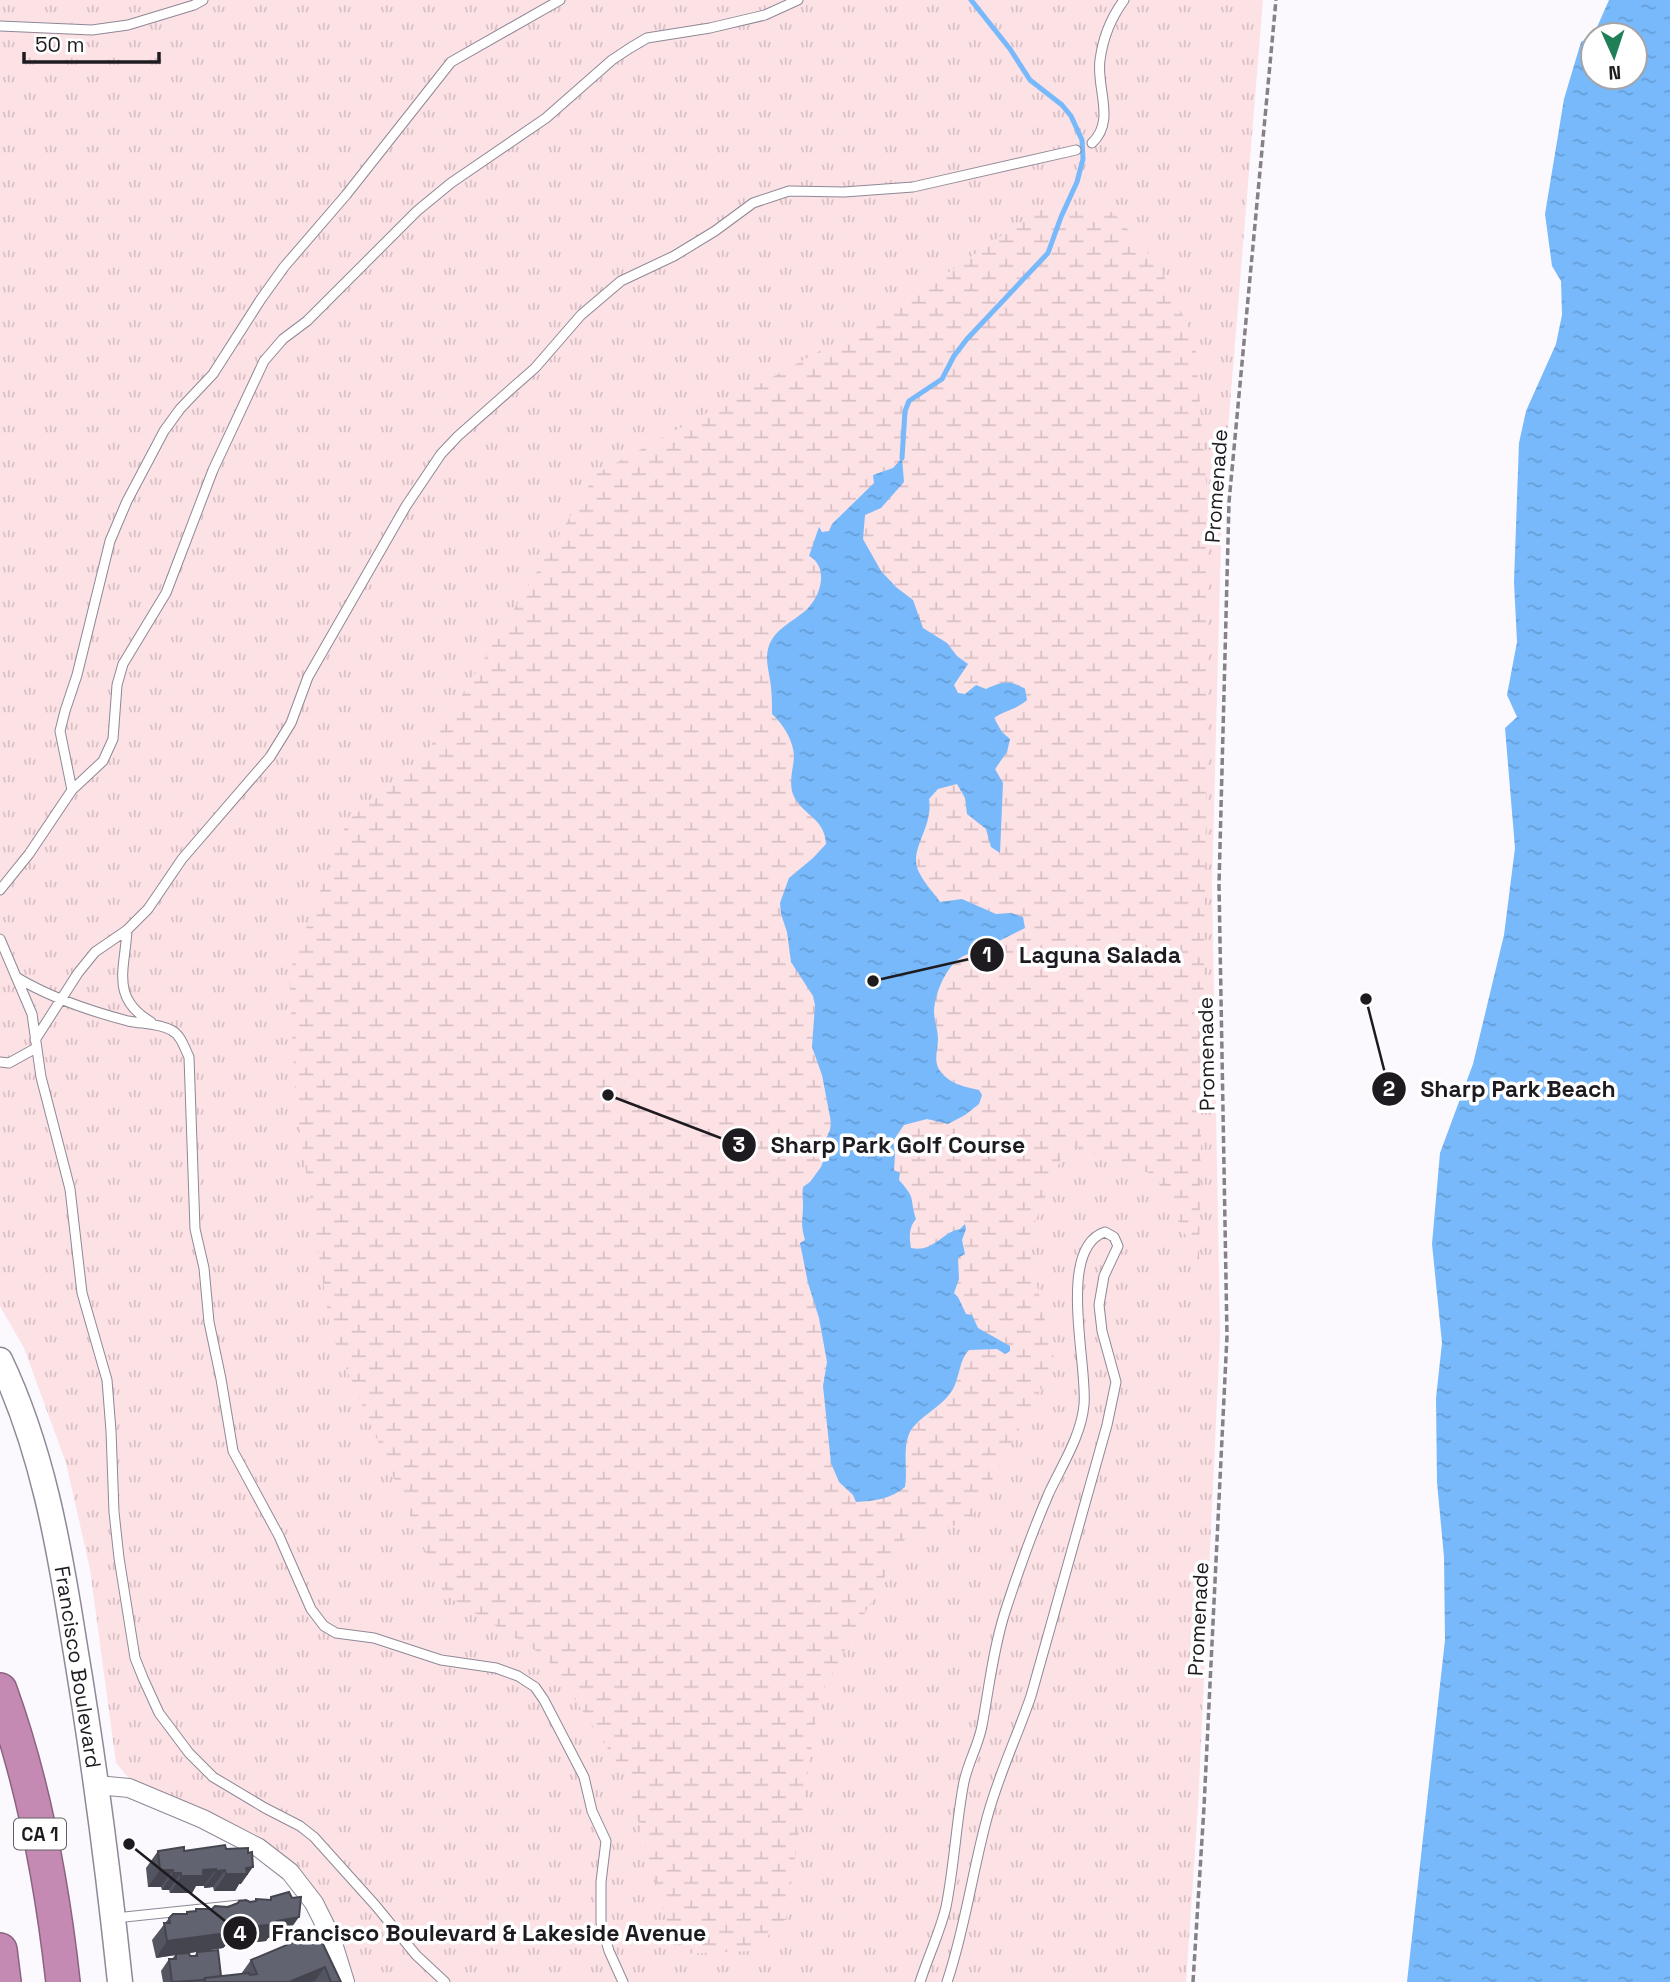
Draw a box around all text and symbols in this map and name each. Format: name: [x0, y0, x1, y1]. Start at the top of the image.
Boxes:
scale bar: [24, 21, 159, 65]
north arrow: [1579, 21, 1649, 91]
text: 50 m: [35, 31, 85, 58]
text: N: [1608, 60, 1622, 85]
street label: Promenade: [1199, 428, 1233, 544]
callout: Laguna Salada: [970, 933, 1195, 977]
text: Laguna Salada: [1019, 940, 1181, 970]
text: 1: [982, 941, 992, 968]
street label: Promenade: [1192, 997, 1220, 1111]
callout: Sharp Park Beach: [1371, 1067, 1629, 1111]
text: Sharp Park Beach: [1420, 1074, 1616, 1104]
text: 2: [1383, 1075, 1395, 1102]
callout: Sharp Park Golf Course: [721, 1123, 1039, 1167]
text: Sharp Park Golf Course: [771, 1130, 1025, 1160]
text: 3: [733, 1131, 745, 1158]
street label: Promenade: [1182, 1561, 1214, 1677]
street label: Francisco Boulevard: [49, 1564, 107, 1770]
road number: CA 1: [14, 1818, 66, 1850]
callout: Francisco Boulevard & Lakeside Avenue: [223, 1911, 721, 1955]
text: Francisco Boulevard & Lakeside Avenue: [272, 1918, 706, 1948]
text: 4: [233, 1920, 247, 1947]

